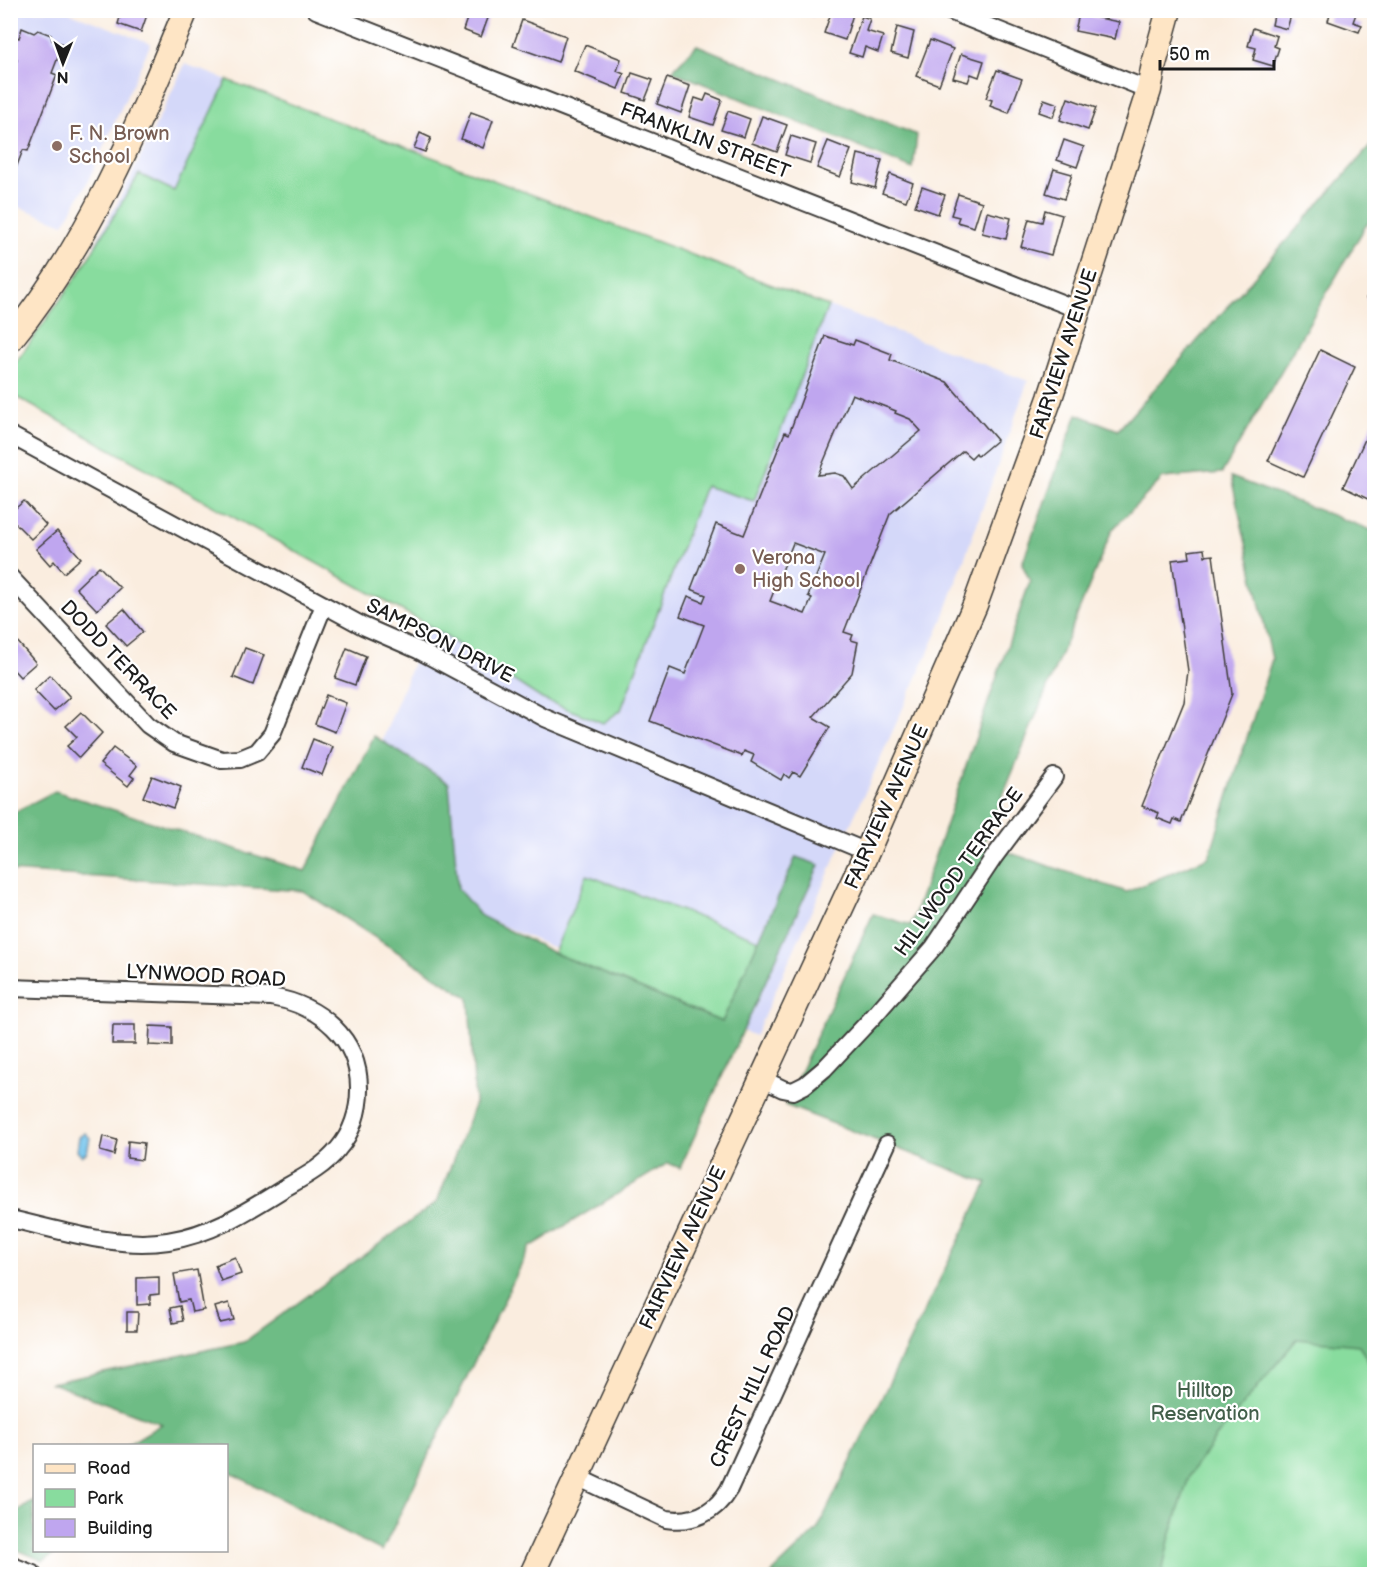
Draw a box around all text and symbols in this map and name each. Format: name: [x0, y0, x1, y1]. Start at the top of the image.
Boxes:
north arrow: [33, 33, 93, 93]
scale bar: [1160, 33, 1274, 71]
text: 50 m: [1169, 44, 1210, 65]
text: N: [57, 67, 69, 86]
street label: FRANKLIN STREET: [616, 97, 794, 185]
place label: F. N. Brown School: [69, 122, 169, 169]
marker: F. N. Brown School: [50, 139, 64, 153]
street label: FAIRVIEW AVENUE: [1025, 266, 1103, 442]
place label: Verona High School: [752, 546, 860, 593]
marker: Verona High School: [733, 562, 747, 576]
street label: SAMPSON DRIVE: [362, 593, 518, 689]
street label: DODD TERRACE: [55, 595, 181, 725]
street label: FAIRVIEW AVENUE: [840, 721, 934, 893]
street label: HILLWOOD TERRACE: [890, 783, 1028, 961]
street label: LYNWOOD ROAD: [126, 960, 286, 992]
street label: FAIRVIEW AVENUE: [635, 1162, 731, 1334]
street label: CREST HILL ROAD: [705, 1302, 801, 1472]
park label: Hilltop Reservation: [1150, 1379, 1260, 1426]
legend: [33, 1444, 228, 1552]
text: Road: [87, 1458, 131, 1479]
text: Park: [87, 1488, 123, 1509]
text: Building: [87, 1518, 153, 1539]

